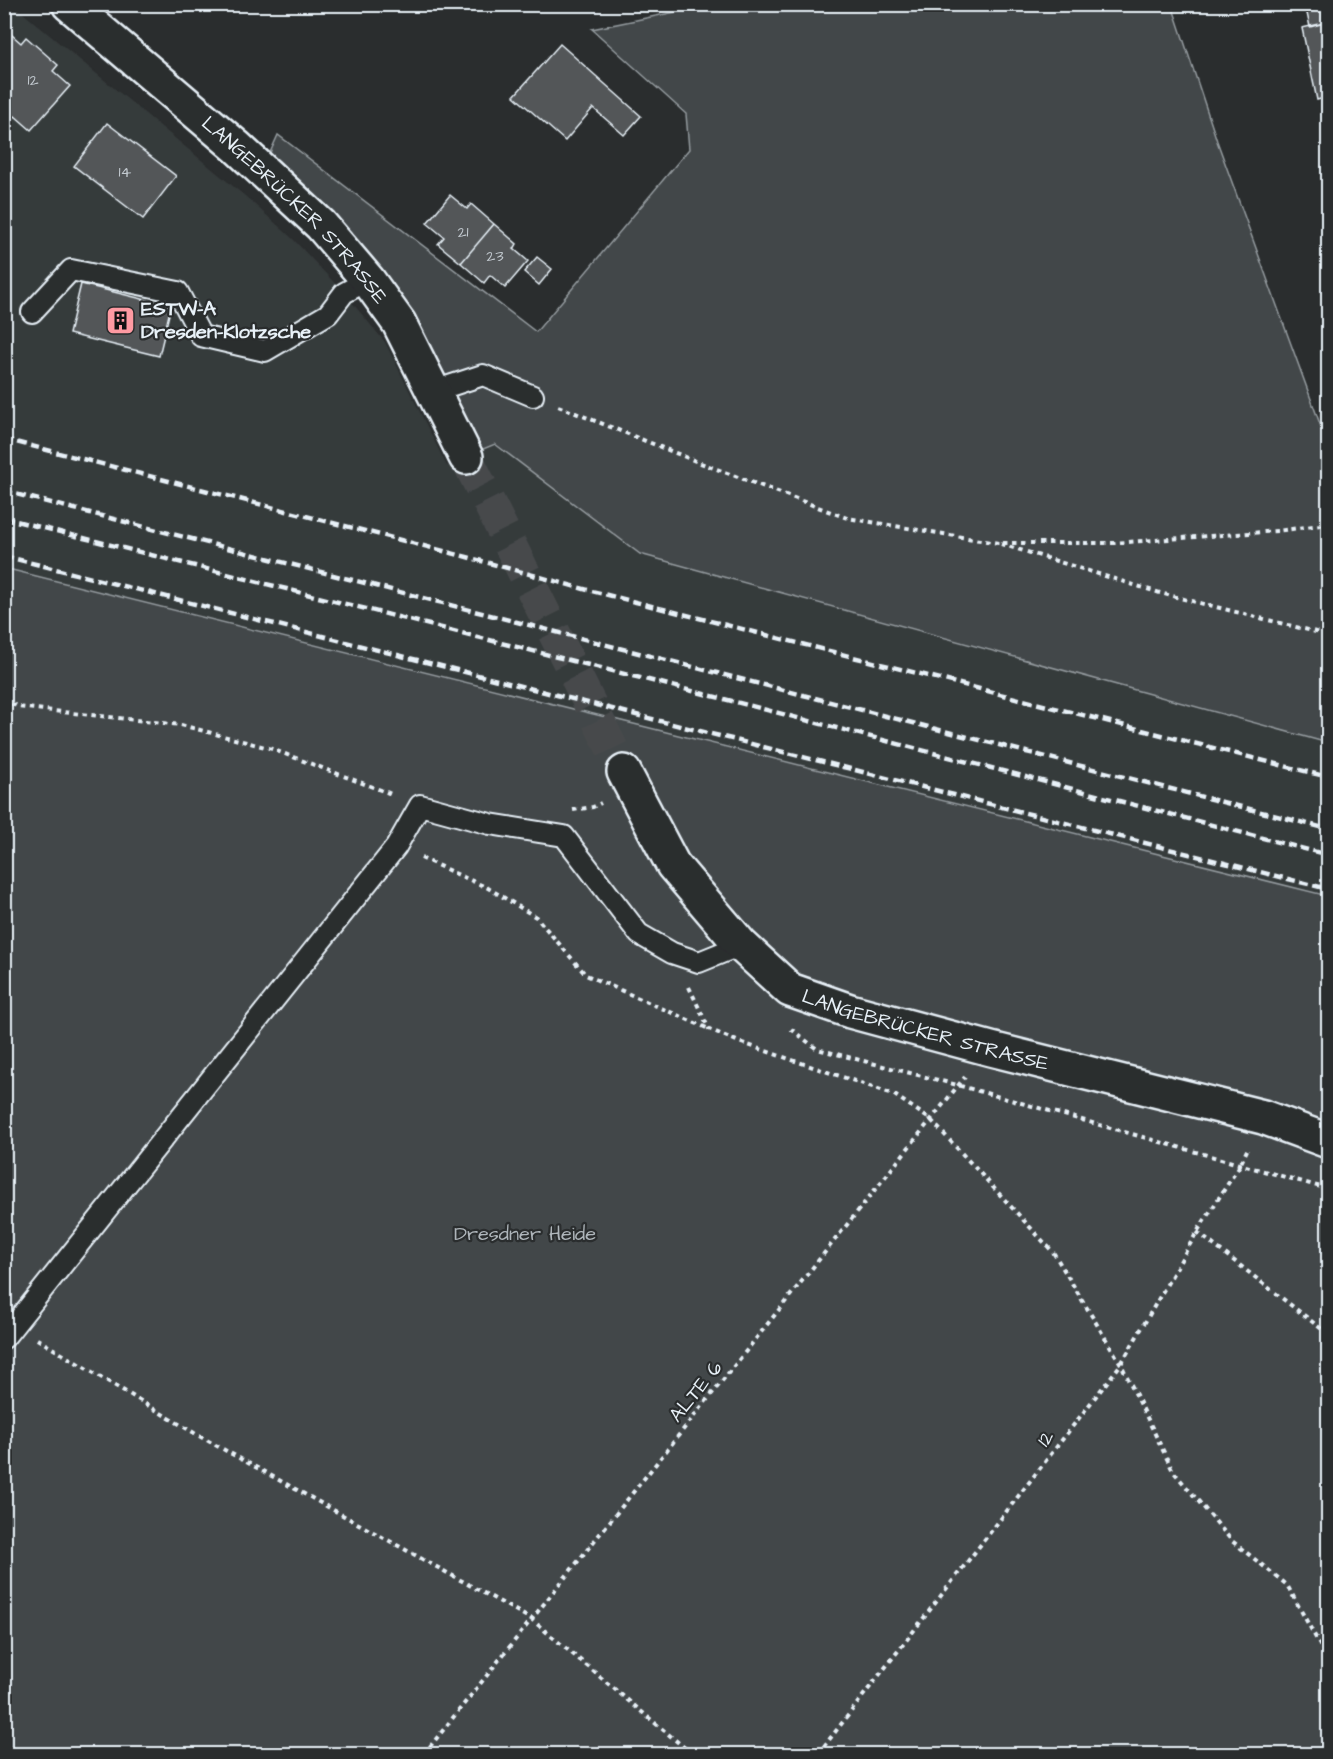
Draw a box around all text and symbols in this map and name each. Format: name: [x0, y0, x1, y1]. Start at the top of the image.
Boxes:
house number: 12: [27, 69, 39, 91]
street label: LANGEBRÜCKER STRASSE: [195, 110, 394, 310]
house number: 14: [119, 161, 132, 183]
house number: 21: [457, 221, 469, 243]
house number: 23: [486, 245, 504, 267]
place label: ESTW-A Dresden-Klotzsche: [141, 295, 311, 346]
building icon: ESTW-A Dresden-Klotzsche: [104, 304, 136, 336]
street label: LANGEBRÜCKER STRASSE: [798, 982, 1052, 1078]
park label: Dresdner Heide: [454, 1220, 596, 1248]
street label: ALTE 6: [662, 1355, 729, 1428]
street label: 12: [1030, 1424, 1061, 1453]

